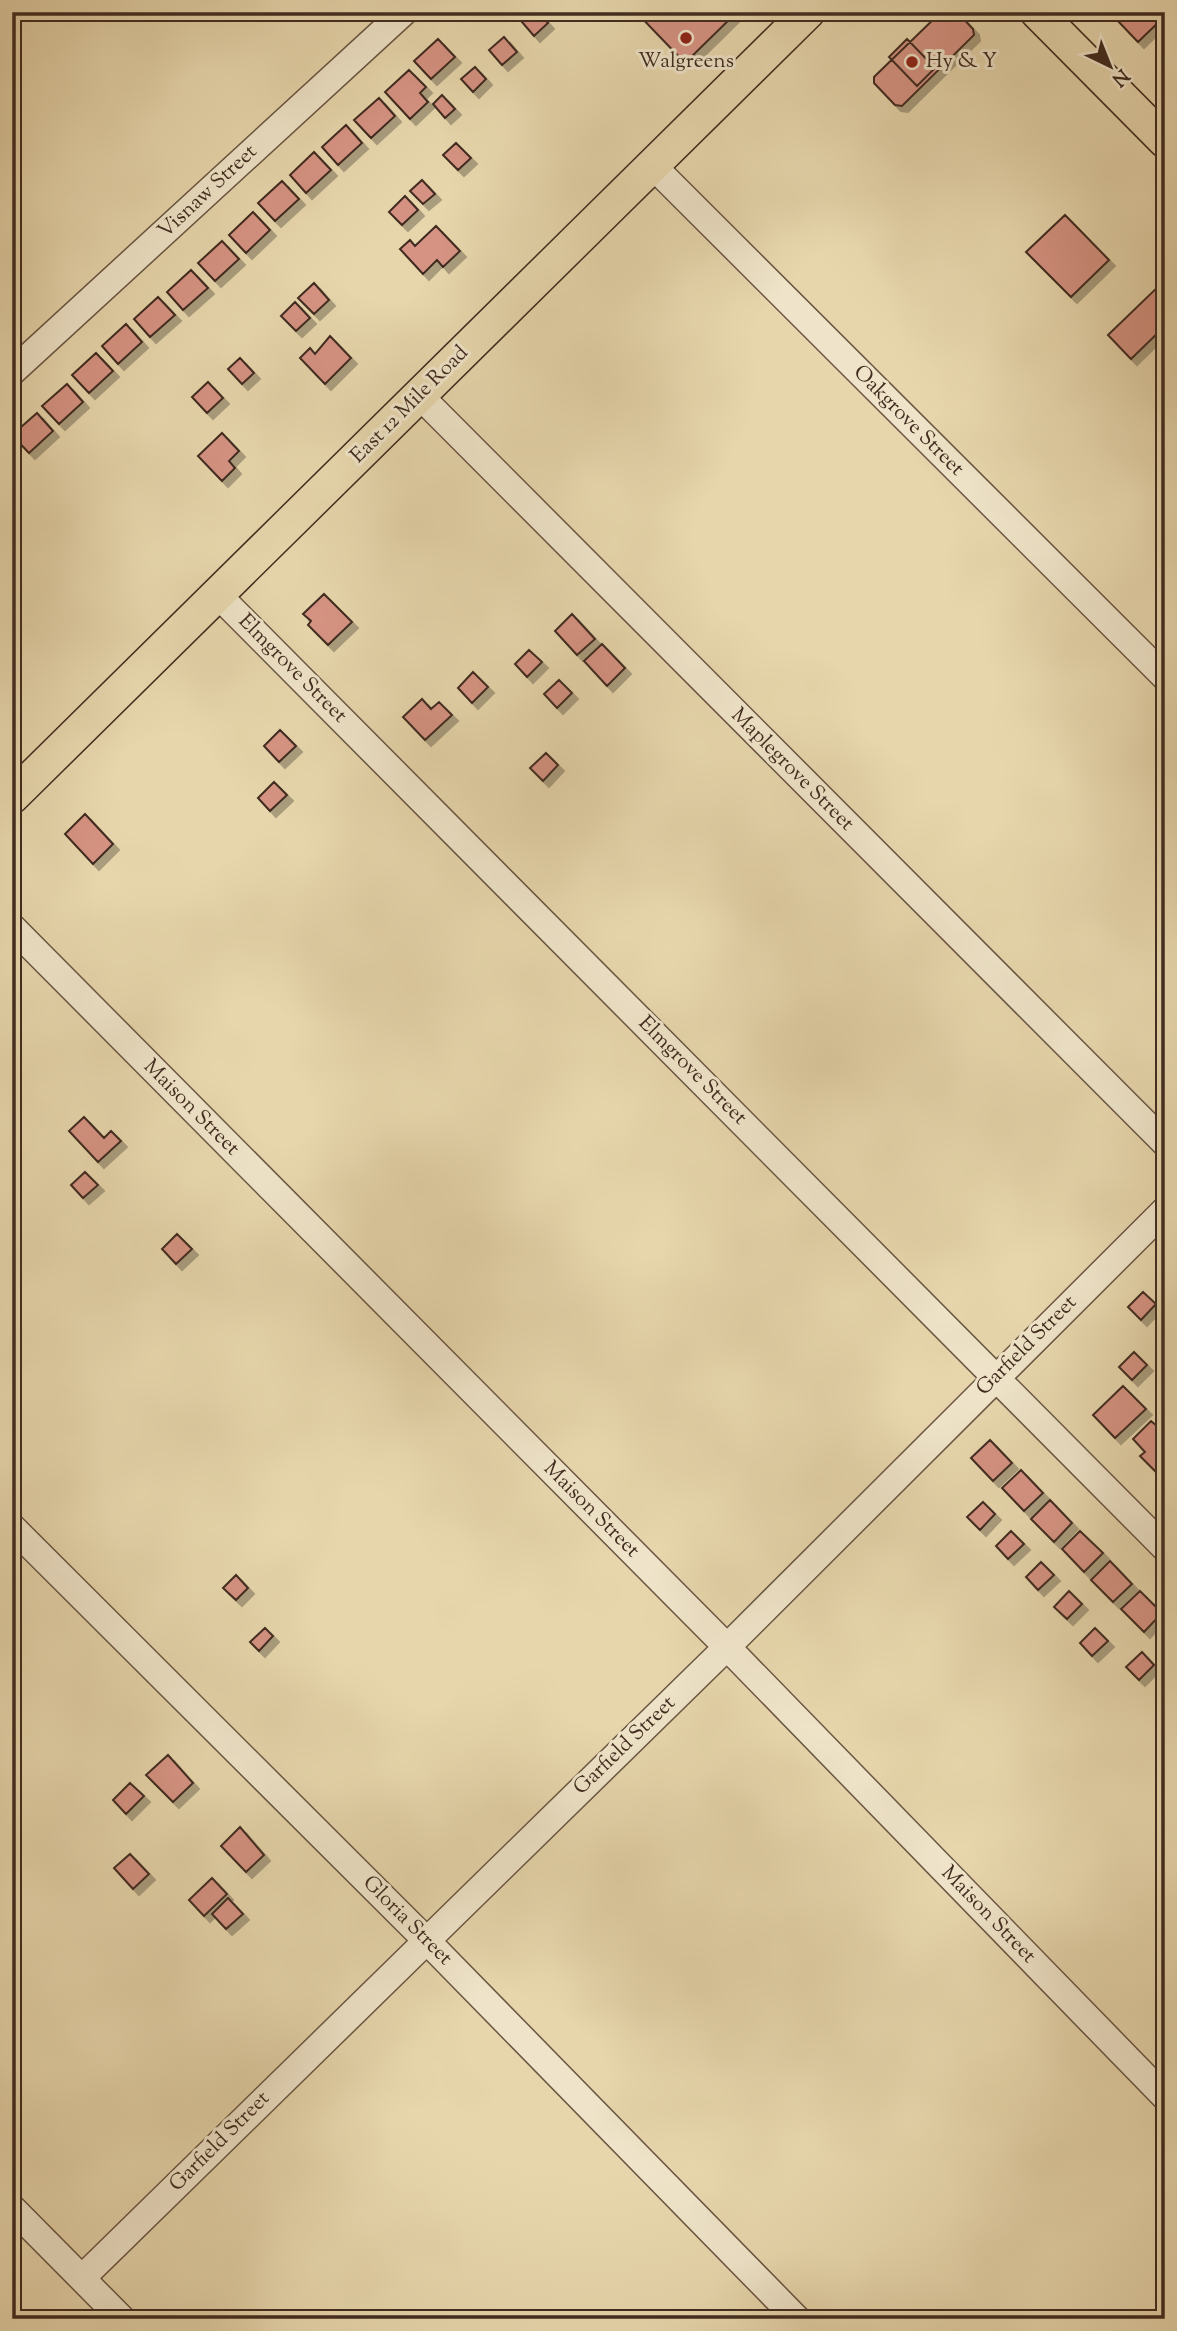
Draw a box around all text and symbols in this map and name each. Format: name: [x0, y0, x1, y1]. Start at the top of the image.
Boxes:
marker: Walgreens: [678, 30, 694, 46]
north arrow: [1076, 32, 1146, 102]
place label: Walgreens: [638, 47, 734, 77]
place label: Hy & Y: [926, 47, 997, 77]
marker: Hy & Y: [904, 54, 920, 70]
text: N: [1105, 62, 1135, 92]
street label: Visnaw Street: [152, 138, 264, 246]
street label: East 12 Mile Road: [344, 339, 476, 471]
street label: Oakgrove Street: [846, 359, 970, 483]
street label: Elmgrove Street: [231, 608, 353, 730]
street label: Maplegrove Street: [724, 702, 860, 838]
street label: Elmgrove Street: [631, 1010, 753, 1132]
street label: Maison Street: [136, 1053, 246, 1163]
street label: Garfield Street: [970, 1289, 1084, 1403]
street label: Maison Street: [536, 1455, 646, 1565]
street label: Garfield Street: [567, 1689, 683, 1803]
street label: Maison Street: [934, 1859, 1042, 1971]
street label: Gloria Street: [355, 1869, 459, 1973]
street label: Garfield Street: [163, 2085, 277, 2199]

